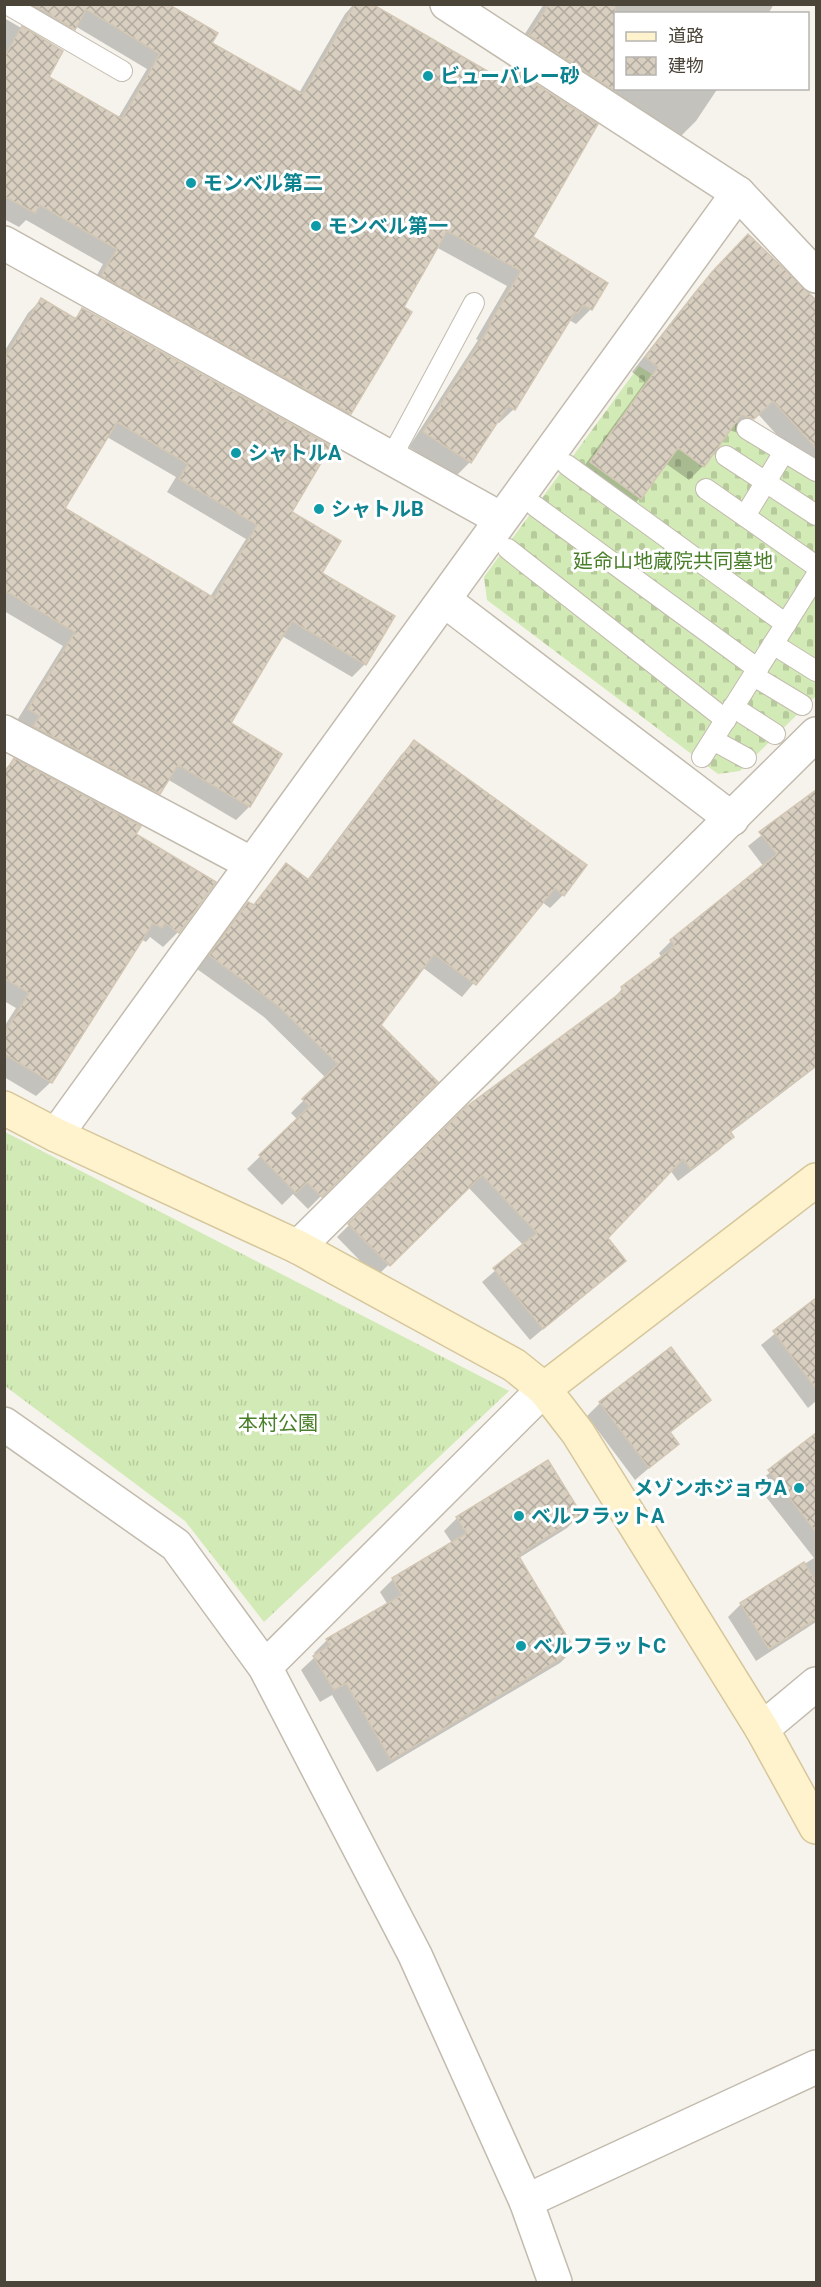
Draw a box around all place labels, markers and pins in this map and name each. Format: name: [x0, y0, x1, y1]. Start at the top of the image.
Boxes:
place label: ビューバレー砂: [440, 64, 580, 88]
marker: ビューバレー砂: [421, 69, 435, 83]
place label: モンベル第二: [203, 171, 323, 195]
marker: モンベル第二: [184, 176, 198, 190]
place label: モンベル第一: [328, 214, 448, 238]
marker: モンベル第一: [309, 219, 323, 233]
place label: シャトルA: [248, 441, 342, 465]
marker: シャトルA: [229, 446, 243, 460]
place label: シャトルB: [331, 497, 424, 521]
marker: シャトルB: [312, 502, 326, 516]
place label: メゾンホジョウA: [634, 1476, 788, 1500]
marker: メゾンホジョウA: [792, 1481, 806, 1495]
place label: ベルフラットA: [531, 1504, 665, 1528]
marker: ベルフラットA: [512, 1509, 526, 1523]
place label: ベルフラットC: [533, 1634, 666, 1658]
marker: ベルフラットC: [514, 1639, 528, 1653]

